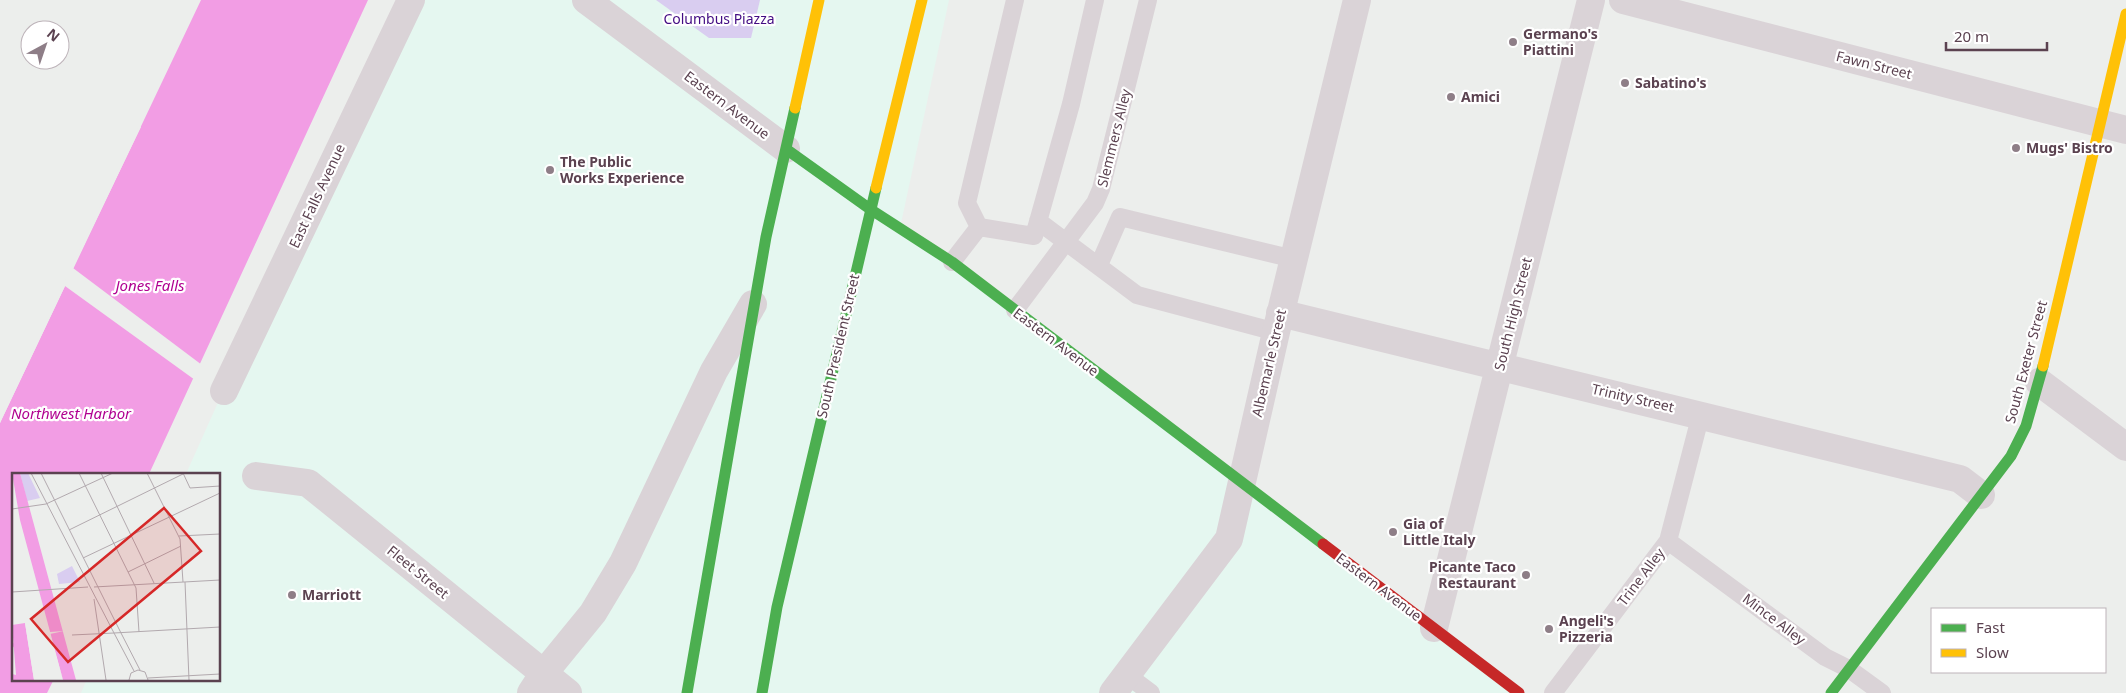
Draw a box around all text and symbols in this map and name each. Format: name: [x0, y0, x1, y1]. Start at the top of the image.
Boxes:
park label: Columbus Piazza: [663, 9, 775, 28]
north arrow: [20, 20, 70, 70]
scale bar: [1946, 20, 2047, 52]
text: N: [43, 24, 64, 46]
place label: Germano's Piattini: [1523, 24, 1598, 59]
text: 20 m: [1954, 26, 1989, 46]
marker: Germano's Piattini: [1507, 36, 1519, 48]
street label: Fawn Street: [1834, 46, 1914, 83]
street label: Eastern Avenue: [681, 66, 774, 143]
place label: Sabatino's: [1635, 73, 1707, 92]
marker: Sabatino's: [1619, 77, 1631, 89]
street label: Slemmers Alley: [1092, 86, 1135, 189]
place label: Amici: [1461, 87, 1500, 106]
marker: Amici: [1445, 91, 1457, 103]
place label: Mugs' Bistro: [2026, 138, 2113, 157]
street label: East Falls Avenue: [284, 141, 349, 251]
marker: Mugs' Bistro: [2010, 142, 2022, 154]
place label: The Public Works Experience: [560, 152, 684, 187]
marker: The Public Works Experience: [544, 164, 556, 176]
street label: South High Street: [1489, 255, 1536, 373]
street label: South President Street: [812, 272, 863, 420]
water label: Jones Falls: [113, 275, 185, 295]
street label: South Exeter Street: [2000, 298, 2051, 425]
street label: Eastern Avenue: [1010, 303, 1103, 380]
street label: Albemarle Street: [1247, 307, 1290, 419]
street label: Trinity Street: [1590, 379, 1676, 416]
water label: Northwest Harbor: [11, 403, 132, 423]
inset map: [12, 473, 220, 680]
place label: Gia of Little Italy: [1403, 514, 1475, 549]
marker: Gia of Little Italy: [1387, 526, 1399, 538]
street label: Fleet Street: [383, 541, 453, 602]
street label: Trine Alley: [1613, 543, 1669, 609]
street label: Eastern Avenue: [1333, 548, 1426, 625]
place label: Picante Taco Restaurant: [1429, 557, 1516, 592]
marker: Picante Taco Restaurant: [1520, 569, 1532, 581]
place label: Marriott: [302, 585, 361, 604]
marker: Marriott: [286, 589, 298, 601]
street label: Mince Alley: [1739, 589, 1810, 649]
legend: [1931, 608, 2106, 673]
place label: Angeli's Pizzeria: [1559, 611, 1614, 646]
text: Fast: [1976, 617, 2005, 637]
marker: Angeli's Pizzeria: [1543, 623, 1555, 635]
text: Slow: [1976, 642, 2009, 662]

